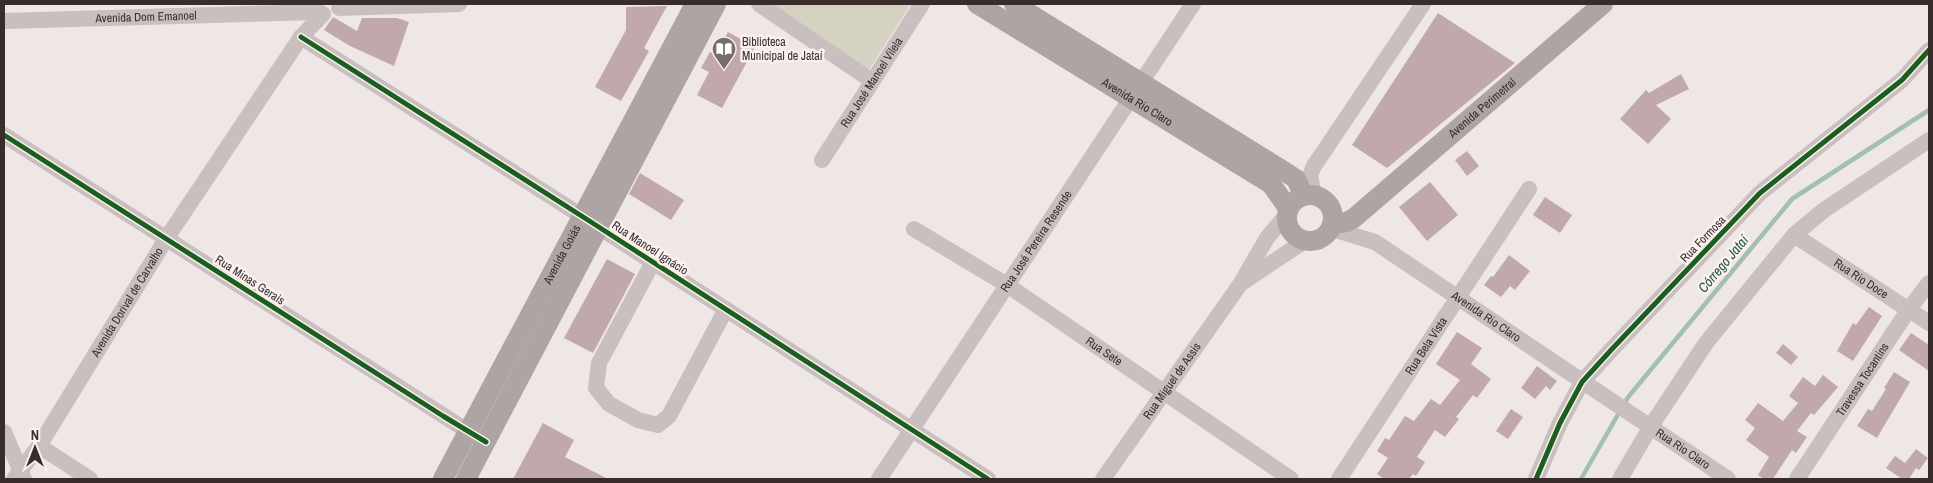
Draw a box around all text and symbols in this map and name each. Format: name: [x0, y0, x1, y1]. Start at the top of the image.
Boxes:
street label: Avenida Dom Emanoel: [94, 8, 197, 26]
place label: Biblioteca Municipal de Jataí: [742, 34, 823, 64]
street label: Rua José Manoel Vilela: [837, 34, 907, 131]
library icon: Biblioteca Municipal de Jataí: [711, 36, 737, 70]
street label: Avenida Rio Claro: [1098, 74, 1176, 130]
street label: Avenida Perimetral: [1444, 74, 1519, 142]
street label: Rua José Pereira Resende: [997, 187, 1076, 295]
street label: Rua Formosa: [1677, 212, 1730, 266]
street label: Rua Manoel Ignácio: [609, 217, 691, 279]
street label: Avenida Goiás: [539, 222, 584, 288]
water label: Córrego Jataí: [1694, 230, 1753, 296]
street label: Avenida Dorival de Carvalho: [87, 244, 167, 361]
street label: Rua Minas Gerais: [212, 252, 288, 308]
street label: Rua Rio Doce: [1831, 255, 1891, 302]
street label: Avenida Rio Claro: [1447, 287, 1524, 346]
street label: Rua Bela Vista: [1401, 314, 1451, 378]
street label: Rua Sete: [1082, 333, 1125, 369]
street label: Rua Miguel de Assis: [1140, 339, 1205, 422]
street label: Travessa Tocantins: [1832, 340, 1893, 419]
north arrow: [10, 423, 60, 473]
street label: Rua Rio Claro: [1653, 425, 1713, 473]
text: N: [31, 426, 39, 444]

